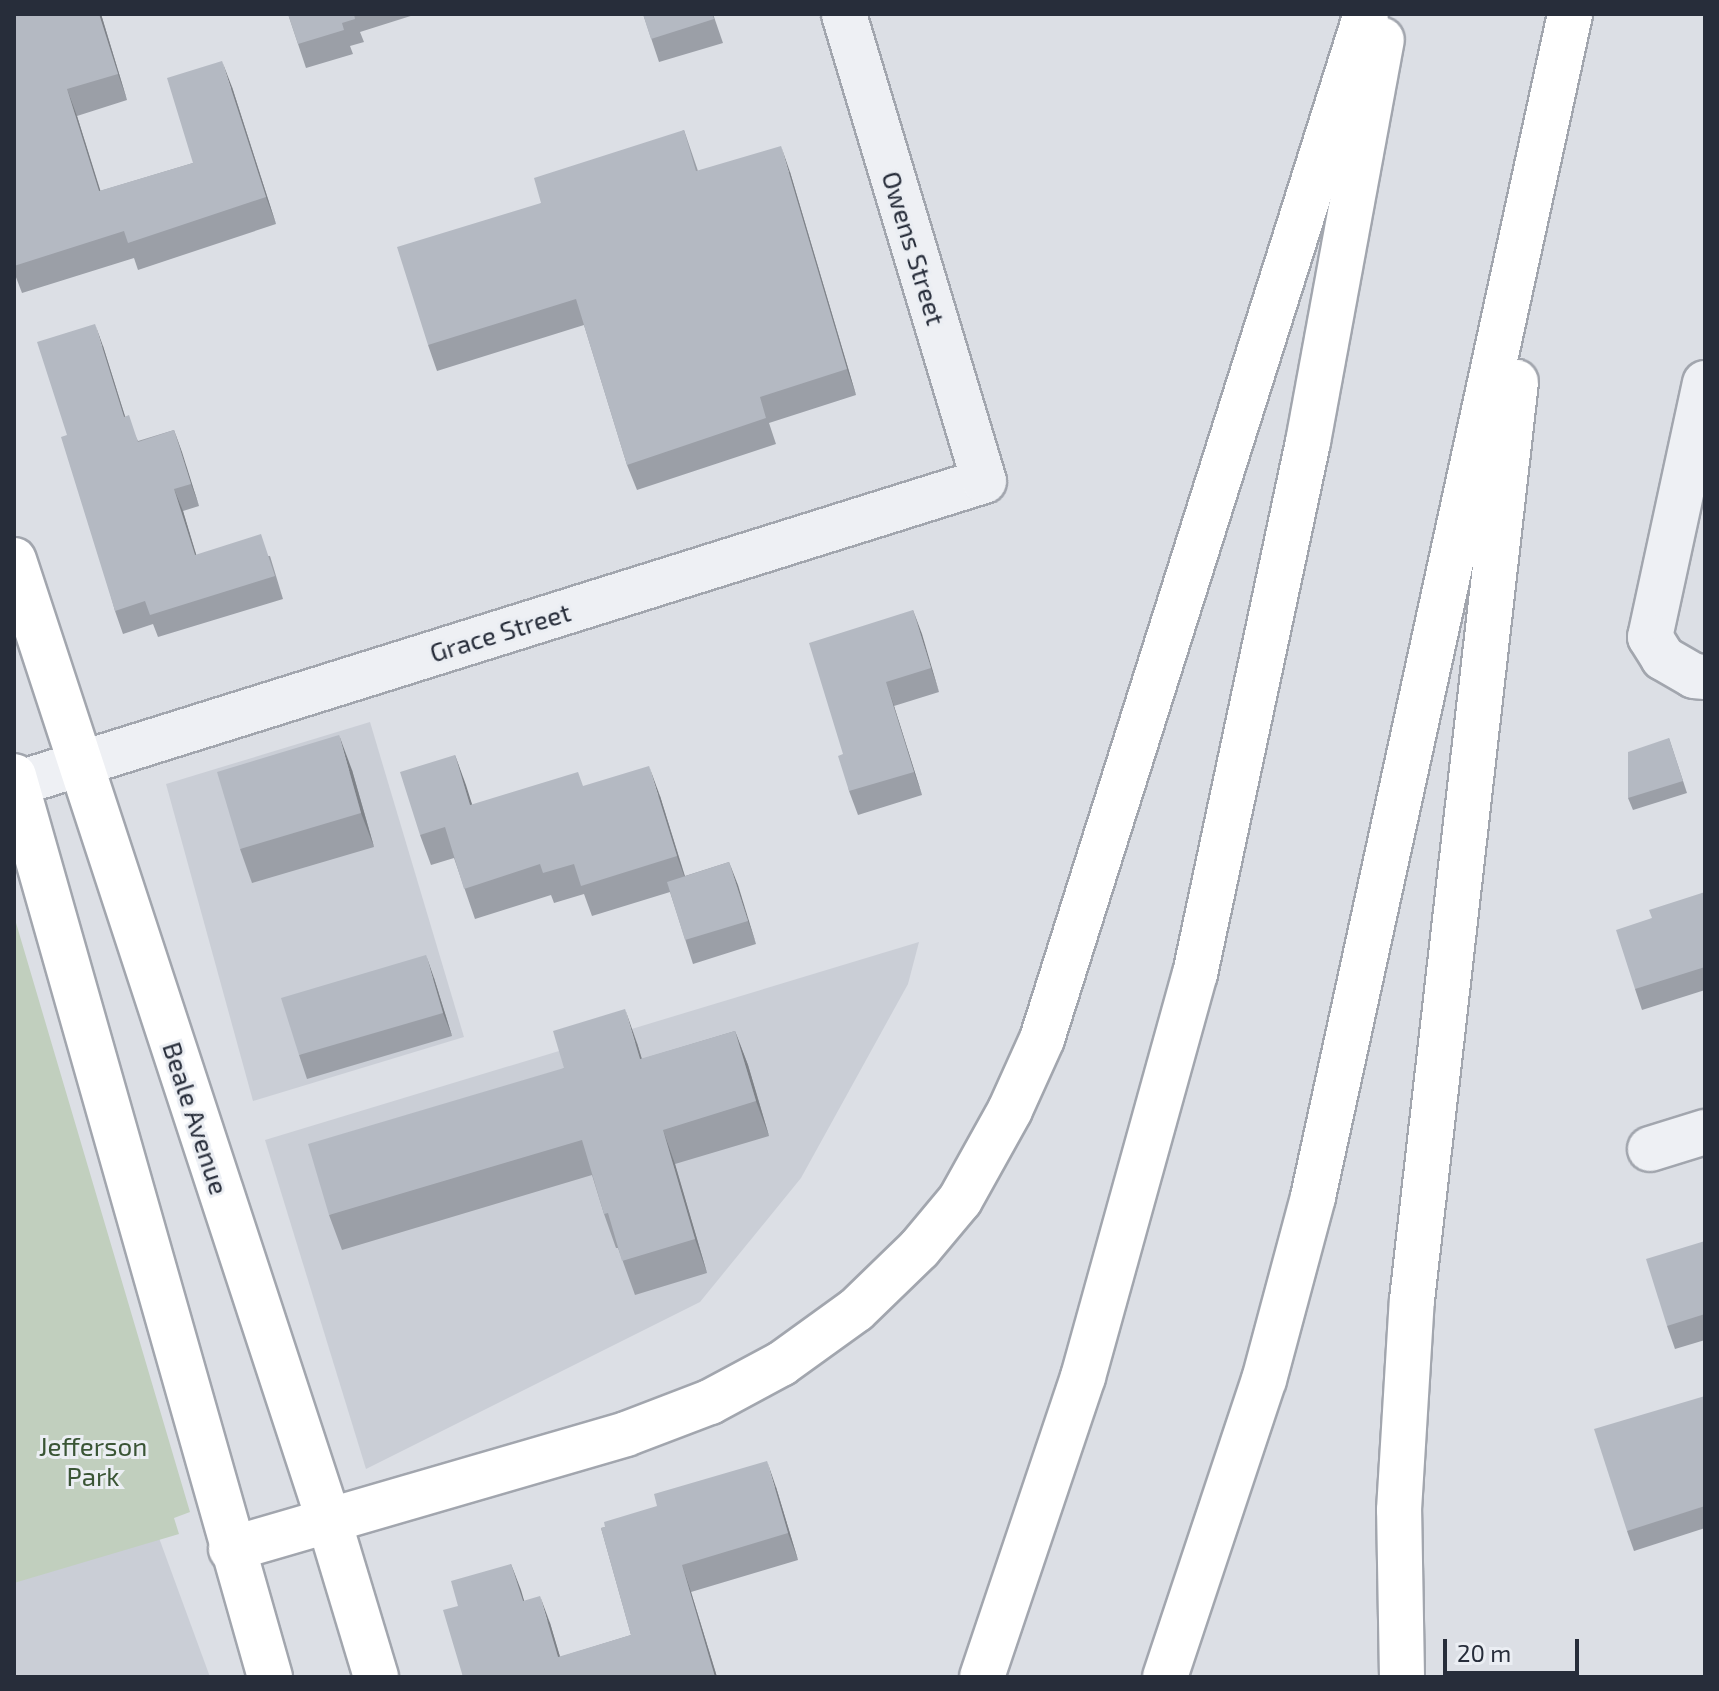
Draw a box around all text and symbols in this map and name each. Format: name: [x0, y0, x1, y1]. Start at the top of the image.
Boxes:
street label: Owens Street: [876, 167, 952, 329]
street label: Grace Street: [426, 596, 574, 668]
street label: Beale Avenue: [157, 1038, 235, 1198]
park label: Jefferson Park: [39, 1430, 147, 1492]
scale bar: [1447, 1623, 1583, 1673]
text: 20 m: [1457, 1638, 1511, 1667]

